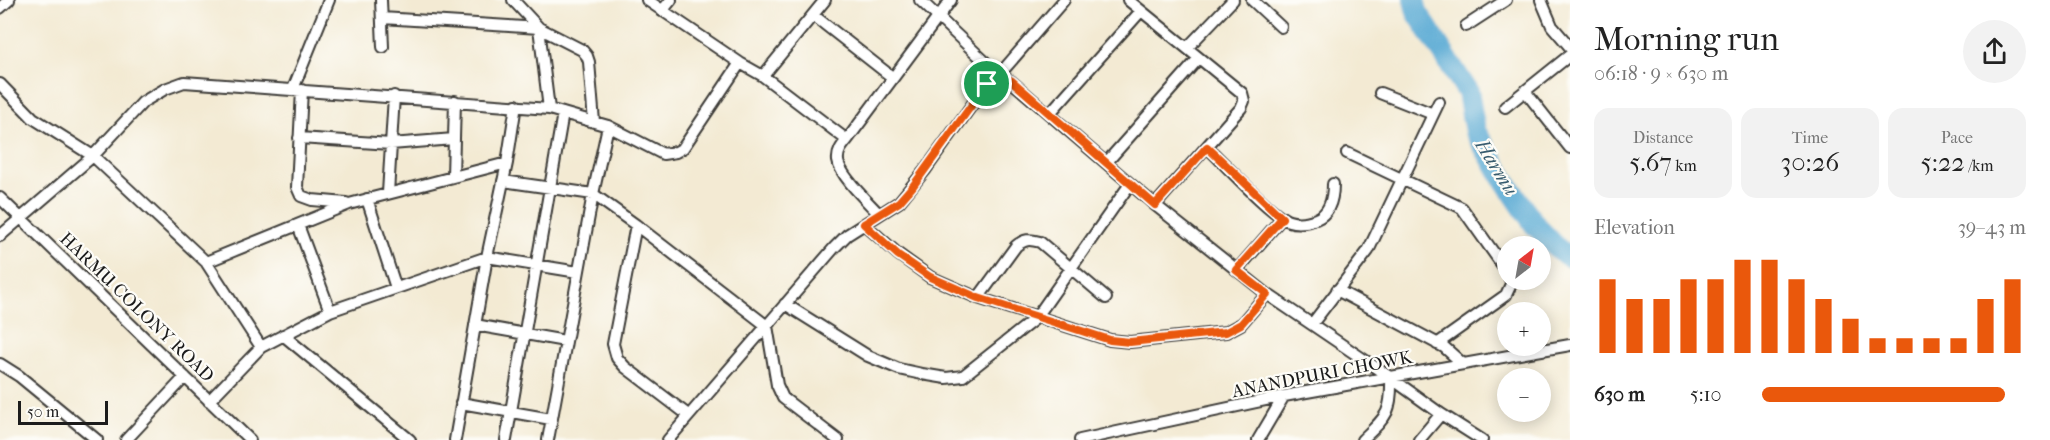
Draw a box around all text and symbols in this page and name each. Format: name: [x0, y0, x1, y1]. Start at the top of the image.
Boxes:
text: Morning run: [1594, 20, 1779, 59]
button: share: [1963, 20, 2026, 83]
pin: [961, 58, 1012, 109]
text: 06:18 · 9 × 630 m: [1594, 62, 1728, 85]
icon: arrive: [970, 67, 1003, 100]
text: Distance: [1633, 128, 1693, 147]
text: Time: [1792, 128, 1828, 147]
text: Pace: [1941, 128, 1973, 147]
water label: Harmu: [1470, 134, 1523, 200]
text: 5.67: [1629, 147, 1672, 178]
text: 30:26: [1781, 147, 1839, 178]
text: 5:22: [1920, 147, 1965, 178]
text: km: [1672, 156, 1697, 175]
text: /km: [1965, 156, 1994, 175]
text: Elevation: [1594, 216, 1675, 239]
text: 39–43 m: [1958, 216, 2026, 239]
street label: HARMU COLONY ROAD: [55, 228, 218, 387]
north arrow: [1497, 236, 1551, 290]
map controls: [1497, 236, 1551, 422]
button: +: [1497, 302, 1551, 356]
street label: ANANDPURI CHOWK: [1229, 347, 1415, 402]
button: −: [1497, 368, 1551, 422]
text: 630 m: [1594, 383, 1645, 406]
text: 5:10: [1690, 383, 1722, 406]
scale bar: [18, 398, 108, 426]
text: 50 m: [27, 402, 59, 421]

